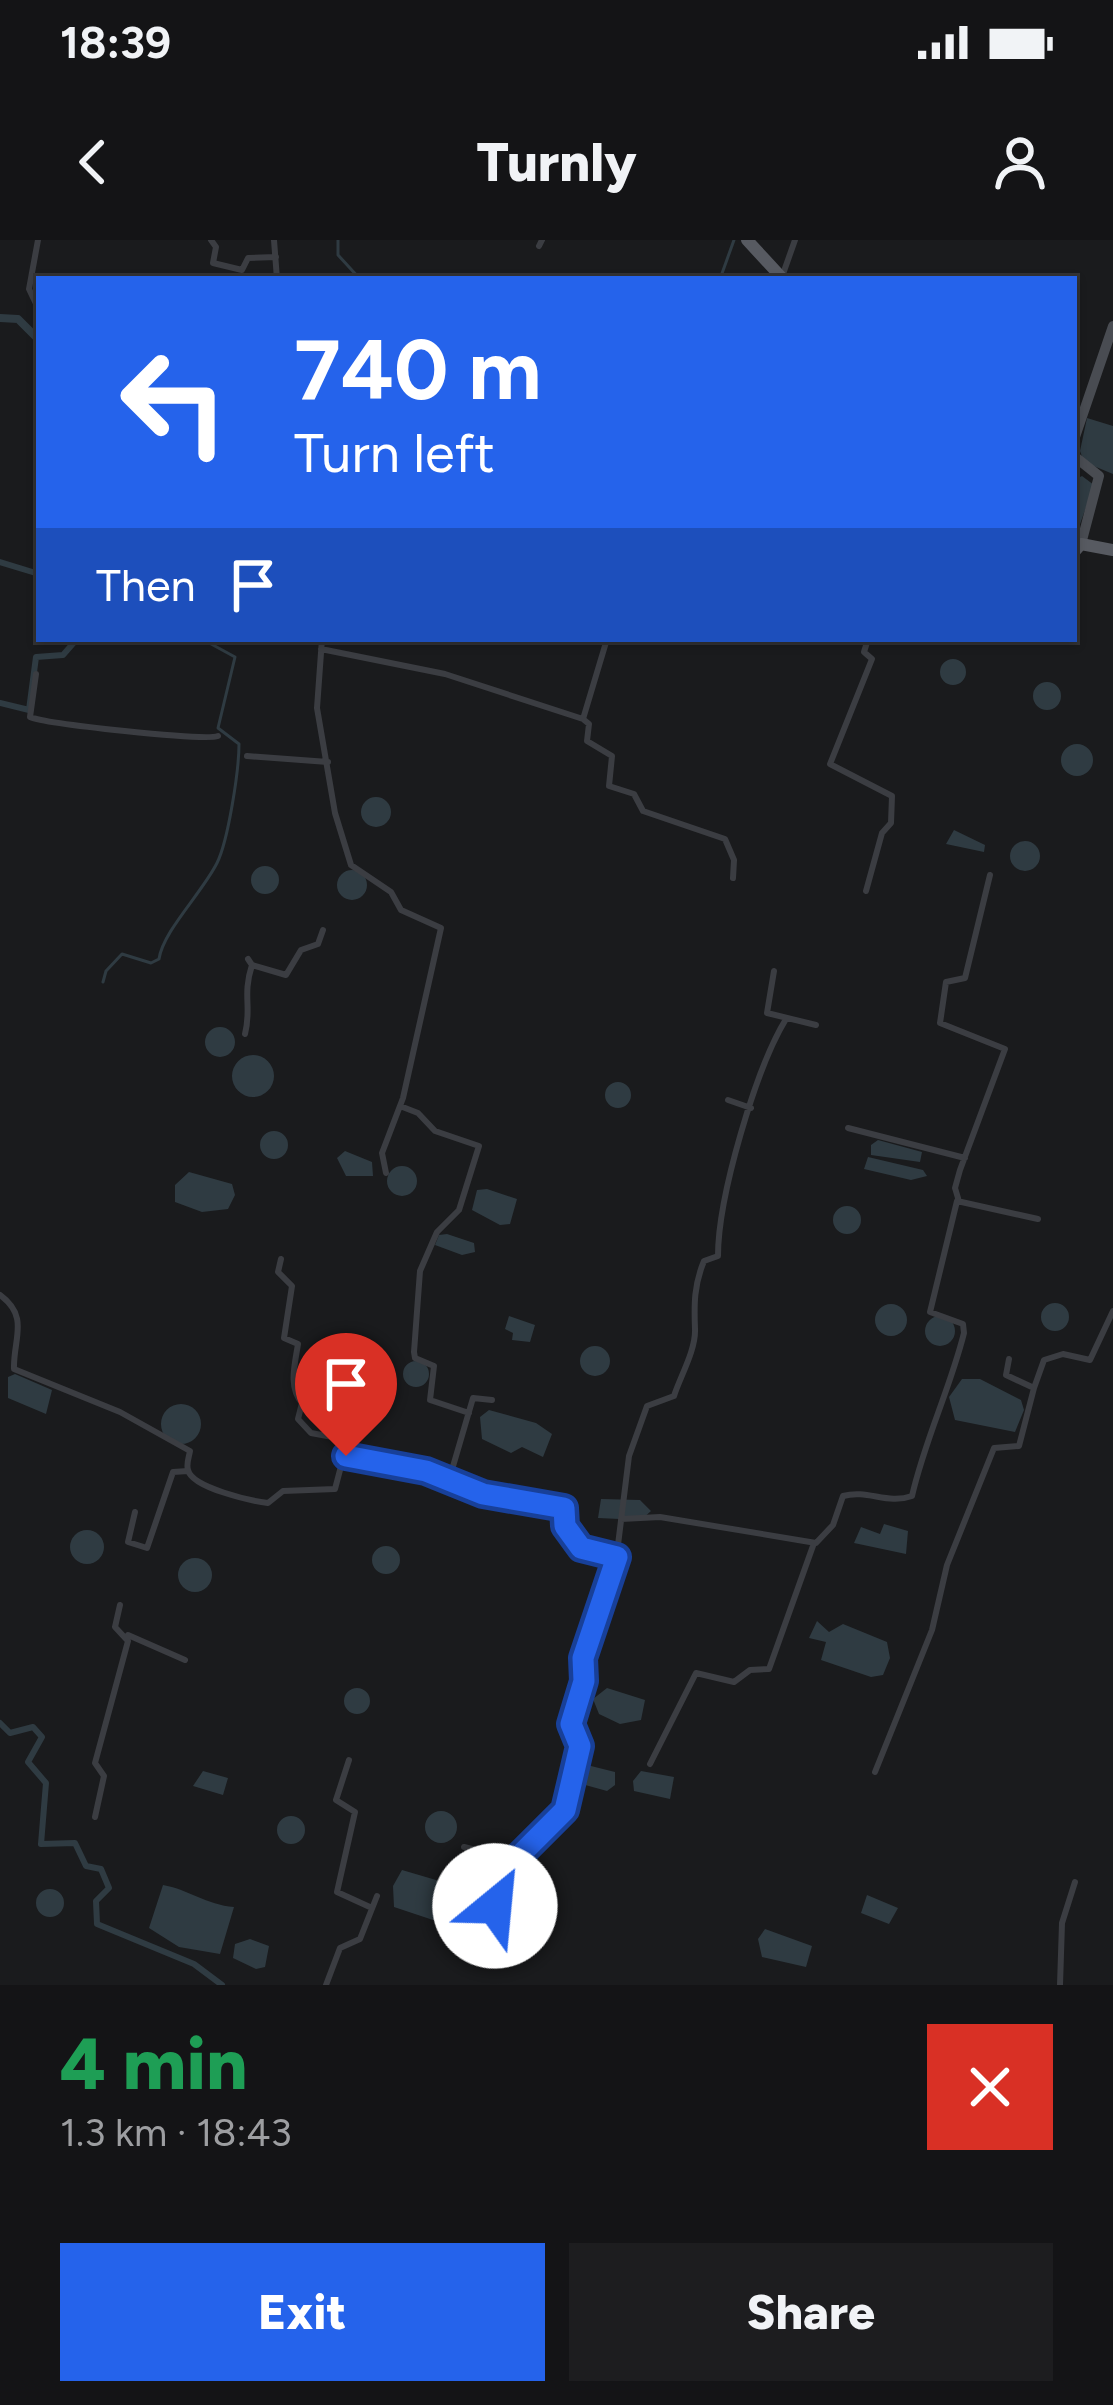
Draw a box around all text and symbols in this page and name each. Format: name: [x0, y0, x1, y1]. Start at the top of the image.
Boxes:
text: 18:39: [60, 15, 171, 69]
icon: back: [60, 129, 126, 195]
icon: person: [987, 129, 1053, 195]
text: Turnly: [476, 130, 637, 195]
text: 740 m: [294, 319, 542, 420]
icon: left: [96, 324, 252, 480]
text: Turn left: [294, 421, 495, 486]
icon: arrive: [220, 552, 286, 618]
text: Then: [96, 558, 196, 612]
pin: [295, 1333, 397, 1456]
icon: arrive: [313, 1351, 379, 1417]
position arrow: [432, 1843, 558, 1969]
text: 4 min: [60, 2021, 247, 2107]
button: close: [927, 2024, 1053, 2150]
text: 1.3 km · 18:43: [60, 2109, 292, 2156]
button: Exit: [60, 2243, 545, 2381]
button: Share: [569, 2243, 1053, 2381]

